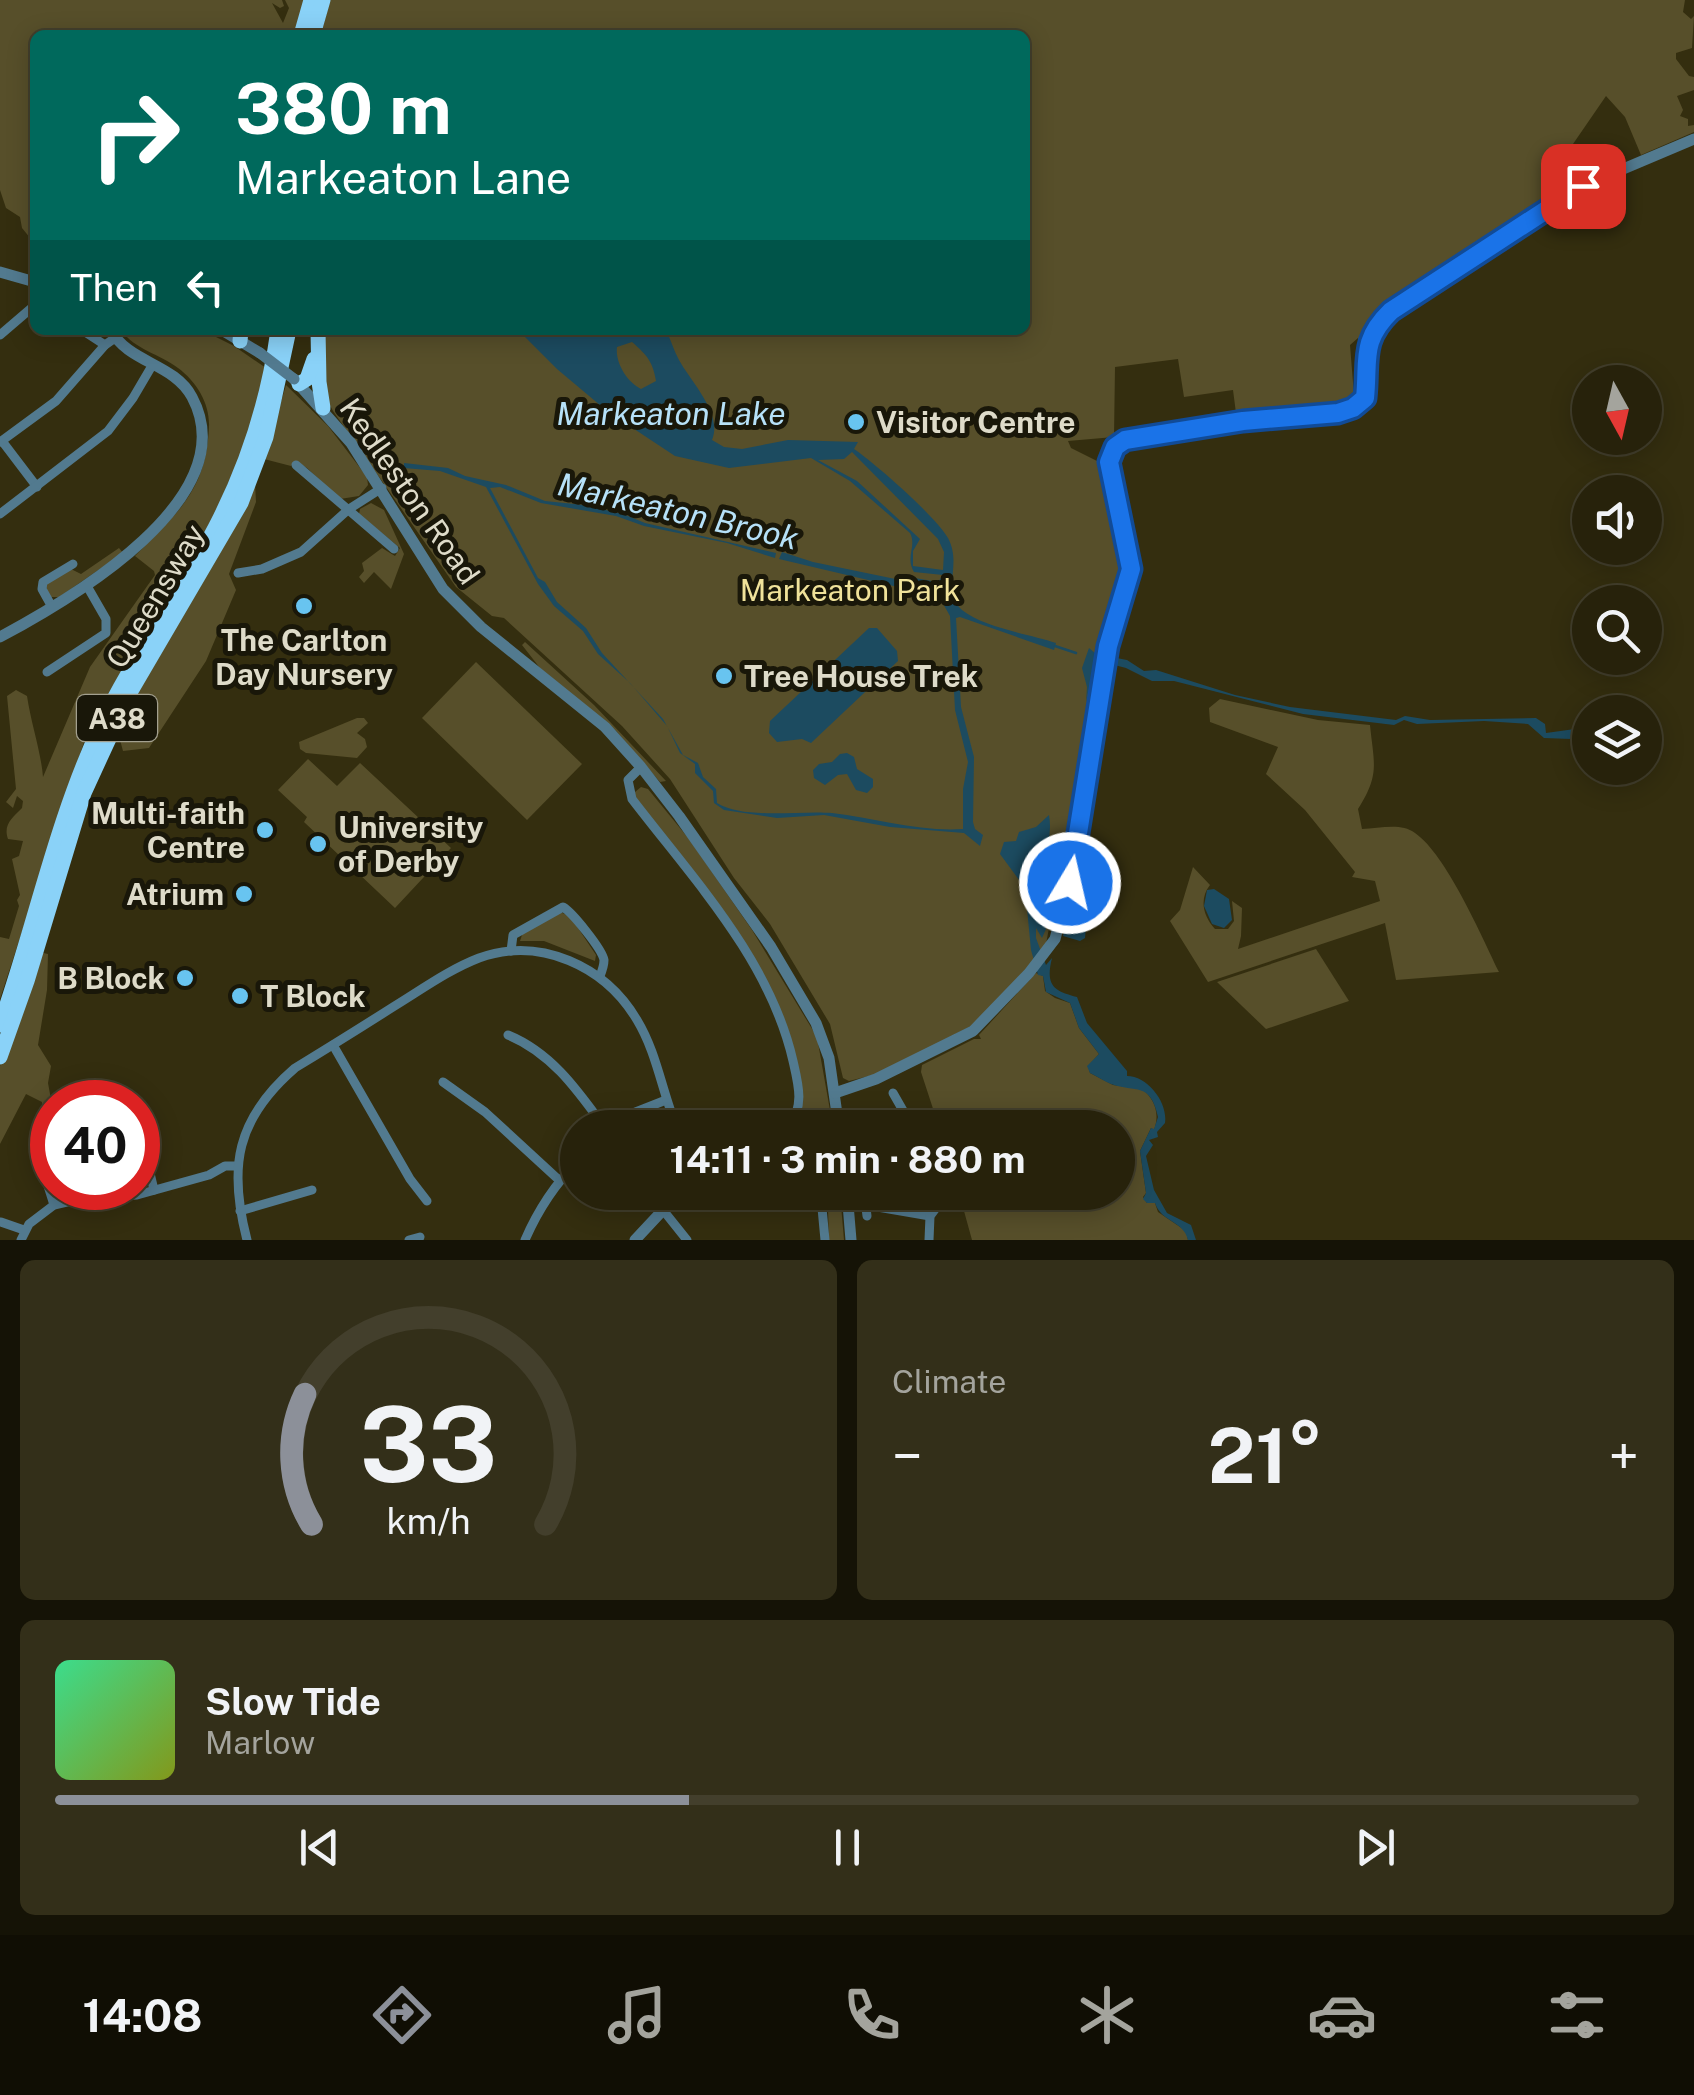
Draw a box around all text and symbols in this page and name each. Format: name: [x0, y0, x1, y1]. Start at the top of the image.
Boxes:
text: 380 m: [235, 67, 452, 150]
icon: right: [70, 70, 200, 200]
pin: [1541, 144, 1626, 229]
text: Markeaton Lane: [235, 151, 571, 204]
icon: arrive: [1556, 159, 1611, 214]
icon: left: [178, 260, 233, 315]
text: Then: [70, 265, 158, 310]
north arrow: [1572, 365, 1662, 455]
map controls: [1572, 365, 1662, 785]
street label: Kedleston Road: [333, 391, 487, 591]
water label: Markeaton Lake: [556, 395, 786, 432]
place label: Visitor Centre: [876, 404, 1076, 440]
marker: Visitor Centre: [845, 411, 867, 433]
water label: Markeaton Brook: [554, 465, 802, 557]
button: sound: [1572, 475, 1662, 565]
street label: Queensway: [98, 518, 212, 674]
park label: Markeaton Park: [740, 572, 960, 608]
button: search: [1572, 585, 1662, 675]
marker: The Carlton Day Nursery: [293, 595, 315, 617]
place label: The Carlton Day Nursery: [215, 622, 393, 692]
place label: Tree House Trek: [744, 658, 978, 694]
marker: Tree House Trek: [713, 665, 735, 687]
road number: A38: [77, 695, 157, 741]
button: layers: [1572, 695, 1662, 785]
place label: Multi-faith Centre: [91, 795, 245, 865]
place label: University of Derby: [338, 809, 484, 879]
marker: Multi-faith Centre: [254, 819, 276, 841]
position arrow: [1018, 831, 1122, 935]
marker: University of Derby: [307, 833, 329, 855]
place label: Atrium: [126, 876, 224, 912]
marker: Atrium: [233, 883, 255, 905]
place label: B Block: [57, 960, 165, 996]
marker: B Block: [174, 967, 196, 989]
place label: T Block: [260, 978, 366, 1014]
marker: T Block: [229, 985, 251, 1007]
speed limit sign: 40: [30, 1080, 160, 1210]
text: 14:11 · 3 min · 880 m: [669, 1137, 1026, 1182]
text: Climate: [892, 1363, 1006, 1400]
text: 33: [360, 1383, 498, 1505]
text: 21°: [1208, 1412, 1323, 1500]
text: −: [892, 1424, 923, 1488]
text: +: [1609, 1424, 1639, 1488]
text: km/h: [386, 1500, 471, 1542]
text: Slow Tide: [205, 1679, 381, 1724]
text: Marlow: [205, 1724, 315, 1761]
icon: previous: [292, 1820, 347, 1875]
icon: pause: [820, 1820, 875, 1875]
icon: next: [1348, 1820, 1403, 1875]
icon: directions: [367, 1980, 437, 2050]
icon: music: [602, 1980, 672, 2050]
icon: phone: [837, 1980, 907, 2050]
icon: climate: [1072, 1980, 1142, 2050]
icon: car: [1307, 1980, 1377, 2050]
icon: filters: [1542, 1980, 1612, 2050]
text: 14:08: [82, 1989, 202, 2042]

